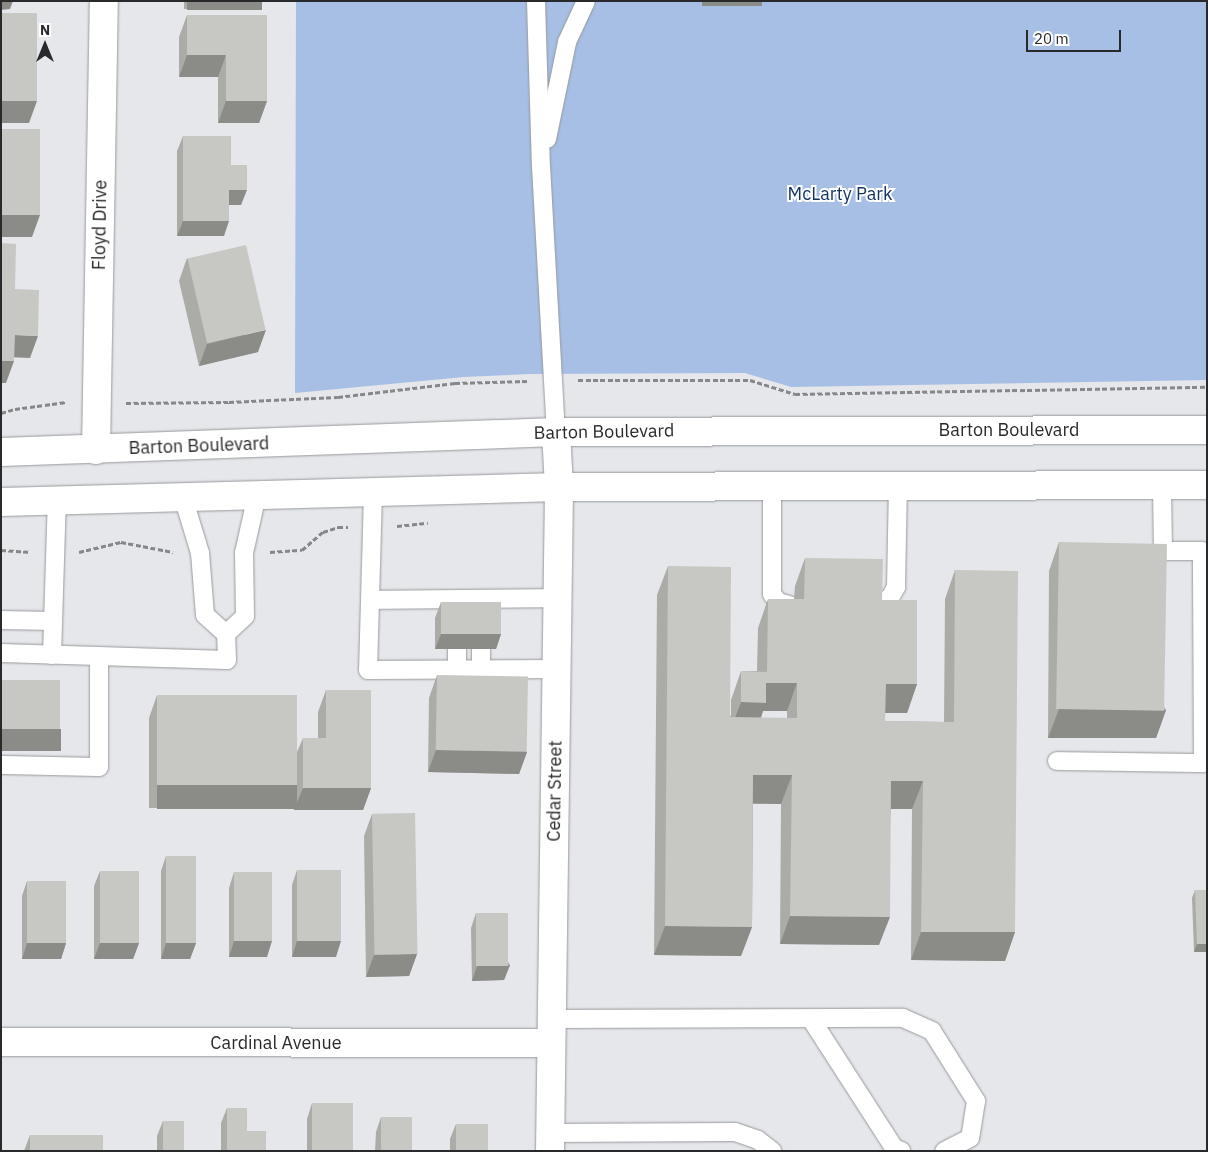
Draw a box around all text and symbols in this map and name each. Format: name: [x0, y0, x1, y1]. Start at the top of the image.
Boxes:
north arrow: [20, 20, 70, 70]
scale bar: [1028, 20, 1123, 52]
text: N: [40, 21, 50, 39]
text: 20 m: [1034, 29, 1069, 48]
street label: Floyd Drive: [88, 180, 112, 270]
park label: McLarty Park: [788, 183, 892, 205]
street label: Barton Boulevard: [939, 419, 1079, 441]
street label: Barton Boulevard: [533, 420, 675, 444]
street label: Barton Boulevard: [128, 433, 270, 459]
street label: Cedar Street: [543, 740, 567, 842]
street label: Cardinal Avenue: [210, 1032, 342, 1054]

